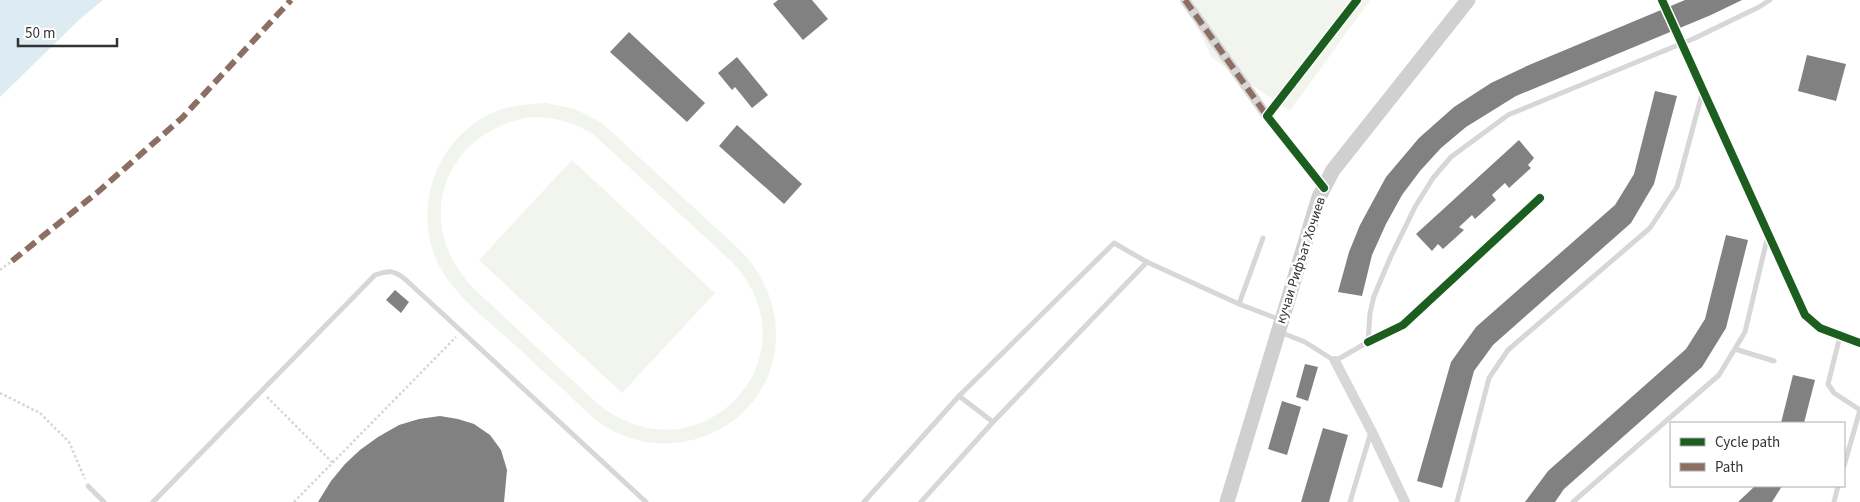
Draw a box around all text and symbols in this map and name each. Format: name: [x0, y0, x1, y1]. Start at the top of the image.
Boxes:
scale bar: [18, 15, 116, 47]
text: 50 m: [25, 23, 55, 44]
street label: кучаи Рифъат Хочиев: [1271, 194, 1331, 326]
legend: [1670, 422, 1845, 487]
text: Cycle path: [1715, 432, 1780, 453]
text: Path: [1715, 457, 1743, 478]

